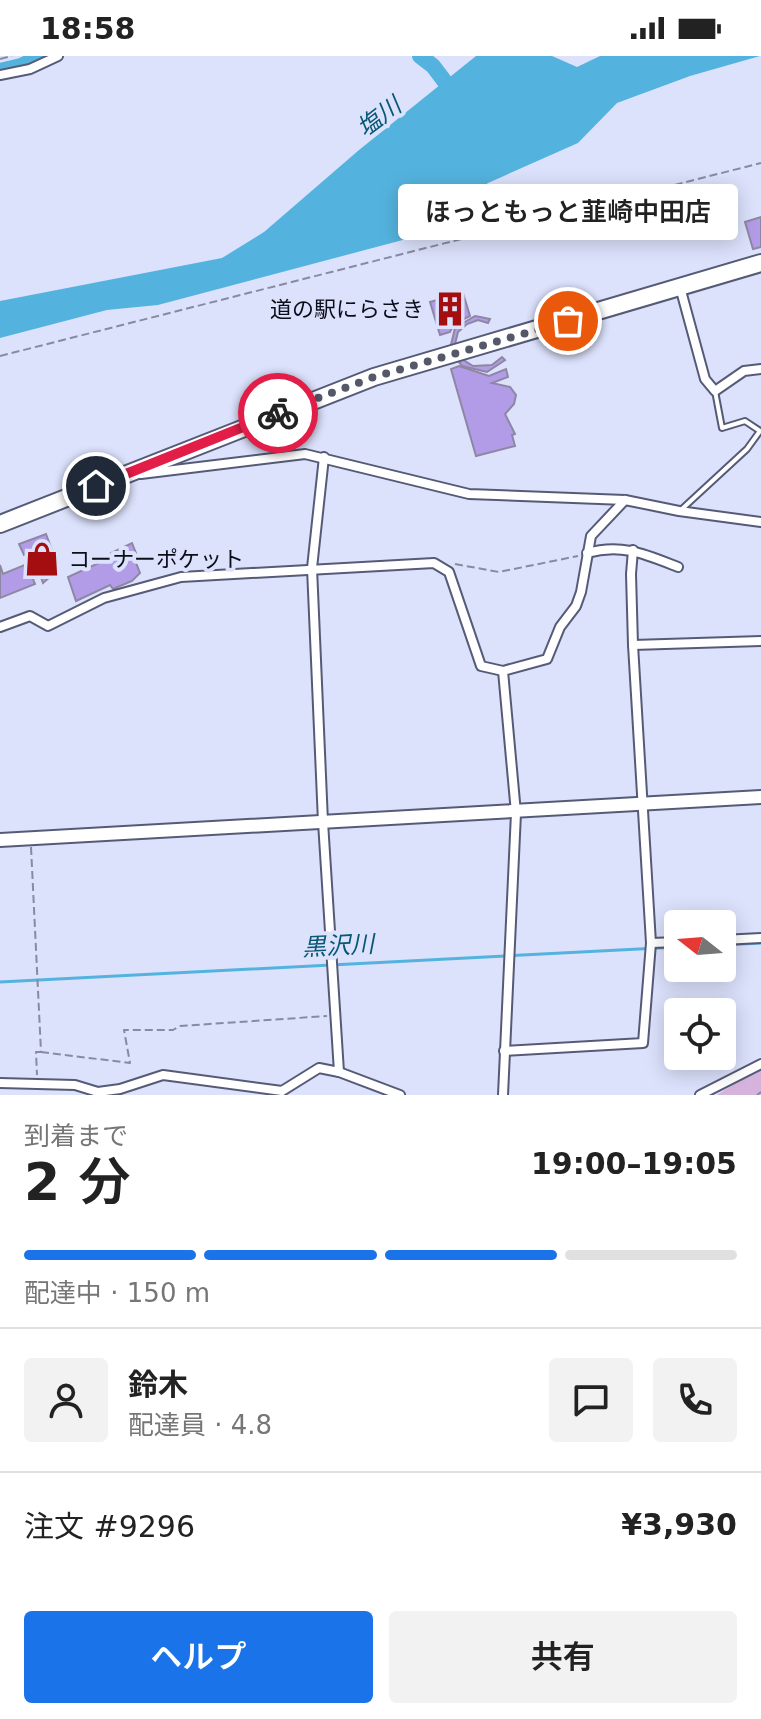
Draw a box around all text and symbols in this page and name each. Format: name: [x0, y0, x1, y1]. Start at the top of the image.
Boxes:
text: 18:58: [40, 11, 136, 46]
water label: 塩川: [351, 90, 409, 143]
callout: ほっともっと韮崎中田店: [398, 185, 738, 241]
text: ほっともっと韮崎中田店: [425, 197, 711, 227]
pin: [534, 287, 602, 355]
building icon: 道の駅にらさき: [431, 290, 469, 328]
place label: 道の駅にらさき: [270, 297, 424, 322]
icon: bag: [546, 299, 590, 343]
courier: [238, 373, 318, 453]
icon: bike: [256, 391, 300, 435]
pin: [62, 452, 130, 520]
icon: home: [74, 464, 118, 508]
shop icon: コーナーポケット: [23, 540, 61, 578]
place label: コーナーポケット: [68, 547, 244, 572]
north arrow: [664, 910, 736, 982]
map controls: [664, 910, 736, 1070]
water label: 黒沢川: [301, 930, 378, 962]
button: locate: [664, 998, 736, 1070]
text: 到着まで: [24, 1121, 128, 1151]
text: 19:00–19:05: [531, 1146, 737, 1181]
text: 2 分: [24, 1152, 130, 1212]
text: 配達中 · 150 m: [24, 1278, 210, 1308]
button: person: [24, 1358, 108, 1442]
button: chat: [549, 1358, 633, 1442]
button: phone: [653, 1358, 737, 1442]
text: 鈴木: [128, 1367, 188, 1402]
text: 配達員 · 4.8: [128, 1410, 272, 1440]
text: ¥3,930: [621, 1507, 737, 1542]
text: 注文 #9296: [24, 1509, 195, 1544]
button: ヘルプ: [24, 1611, 373, 1703]
button: 共有: [389, 1611, 737, 1703]

